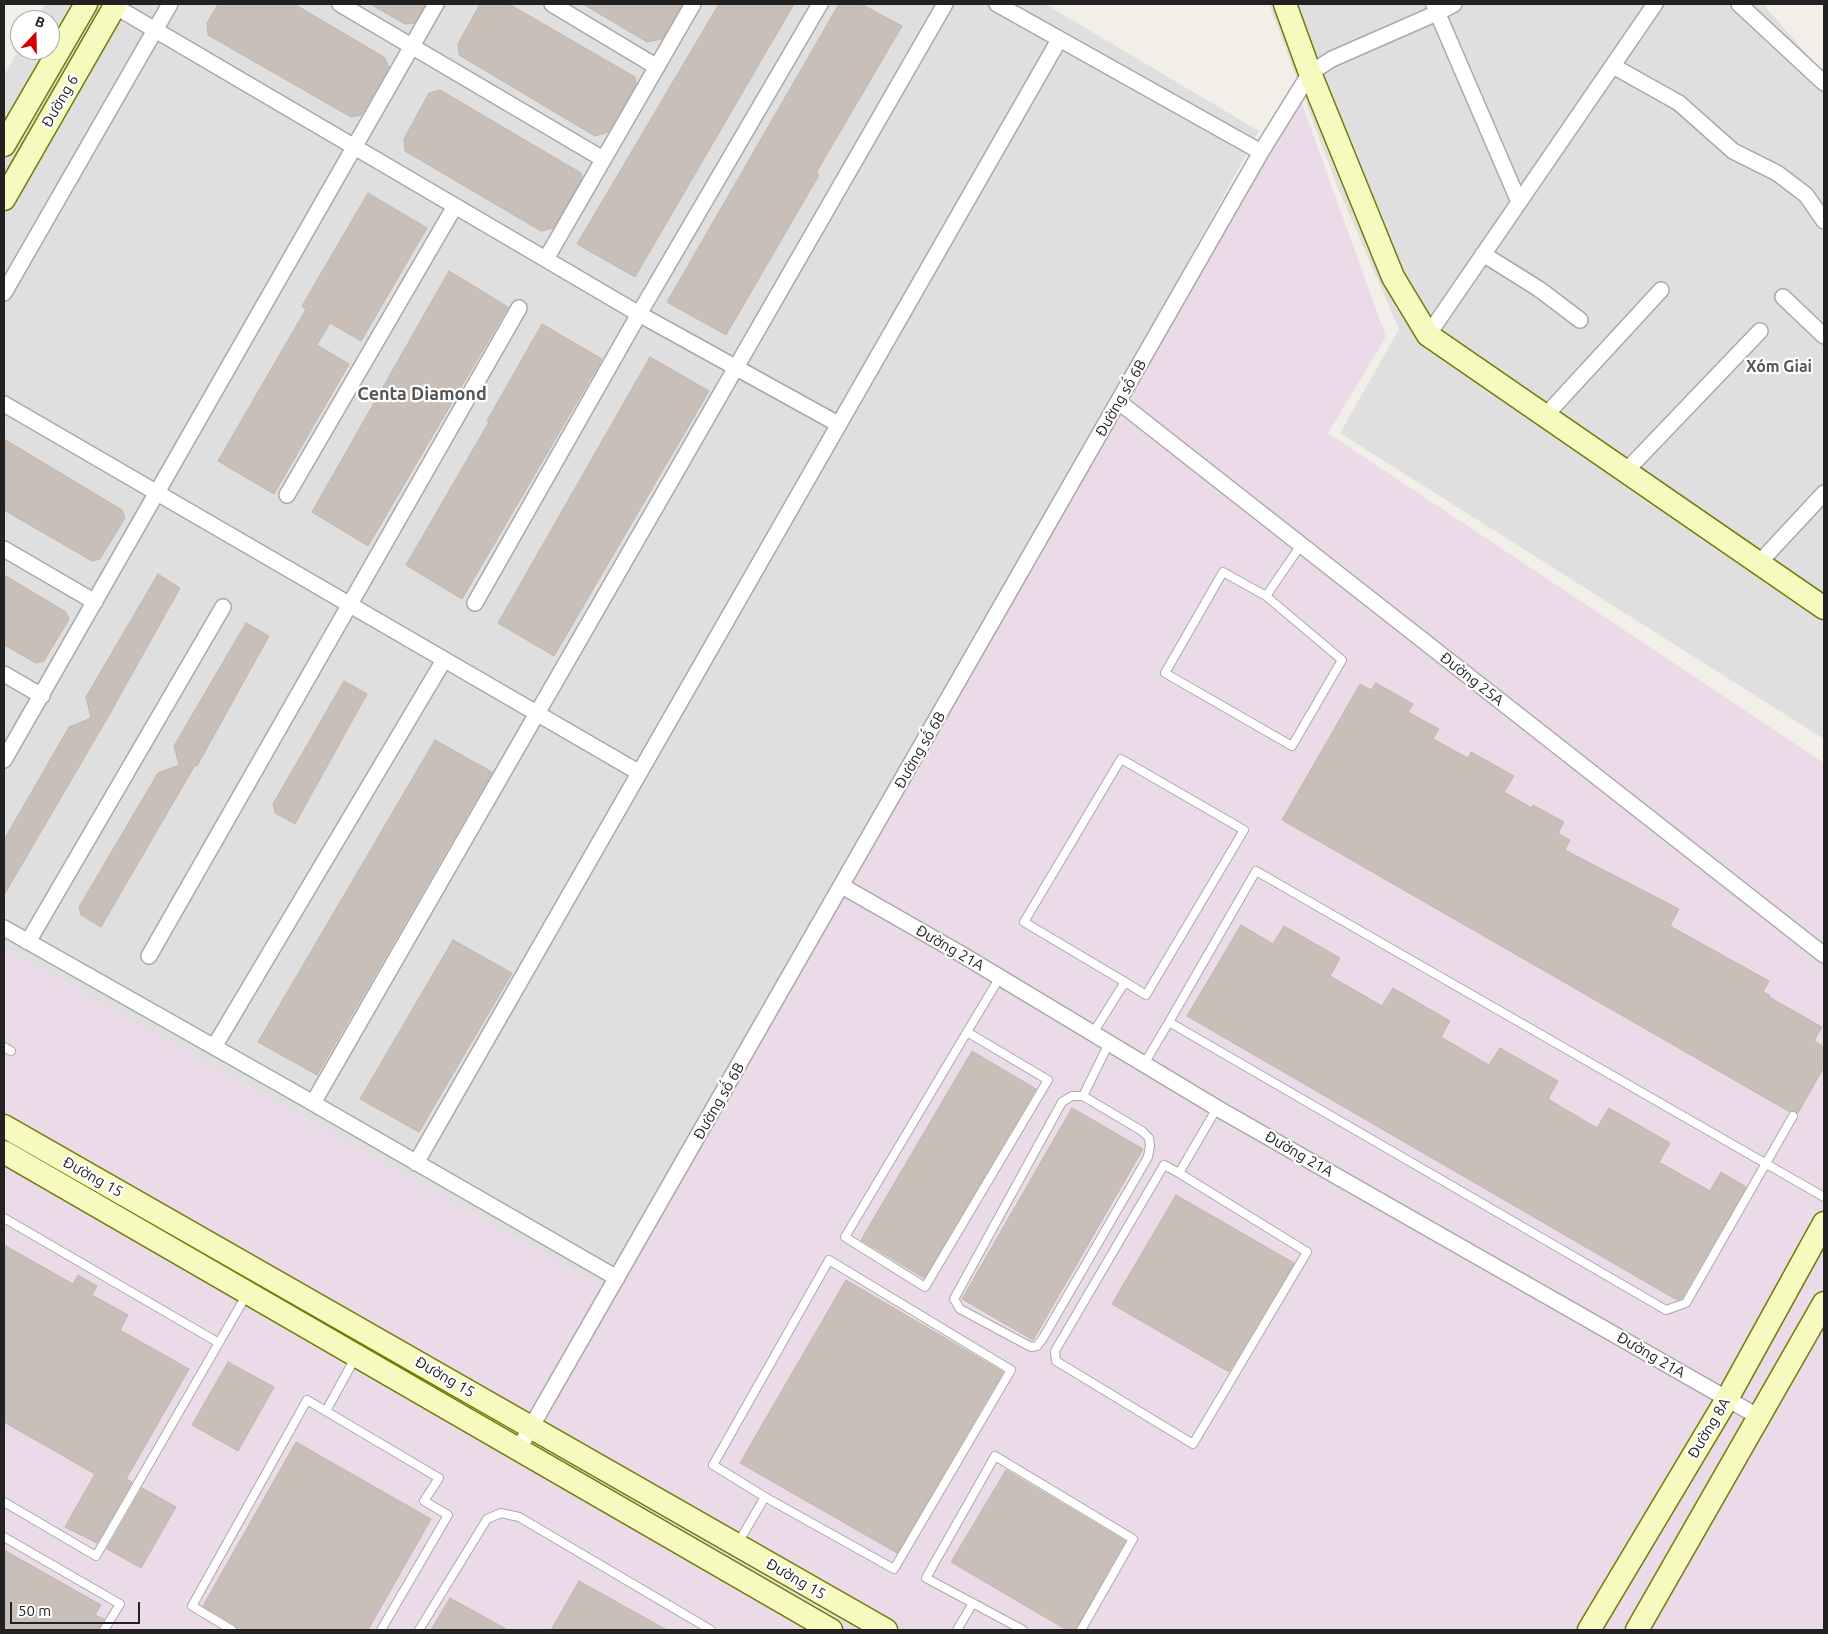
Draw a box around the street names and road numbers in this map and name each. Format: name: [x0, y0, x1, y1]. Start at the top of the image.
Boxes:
street label: Đường 6: [38, 72, 82, 130]
street label: Đường số 6B: [1092, 356, 1150, 440]
street label: Đường 25A: [1437, 649, 1507, 709]
street label: Đường số 6B: [891, 708, 949, 792]
street label: Đường 21A: [913, 921, 987, 975]
street label: Đường số 6B: [690, 1059, 748, 1143]
street label: Đường 21A: [1262, 1127, 1336, 1181]
street label: Đường 15: [60, 1153, 126, 1201]
street label: Đường 21A: [1614, 1328, 1688, 1382]
street label: Đường 15: [412, 1353, 478, 1401]
street label: Đường 8A: [1684, 1395, 1734, 1461]
street label: Đường 15: [763, 1555, 829, 1603]

